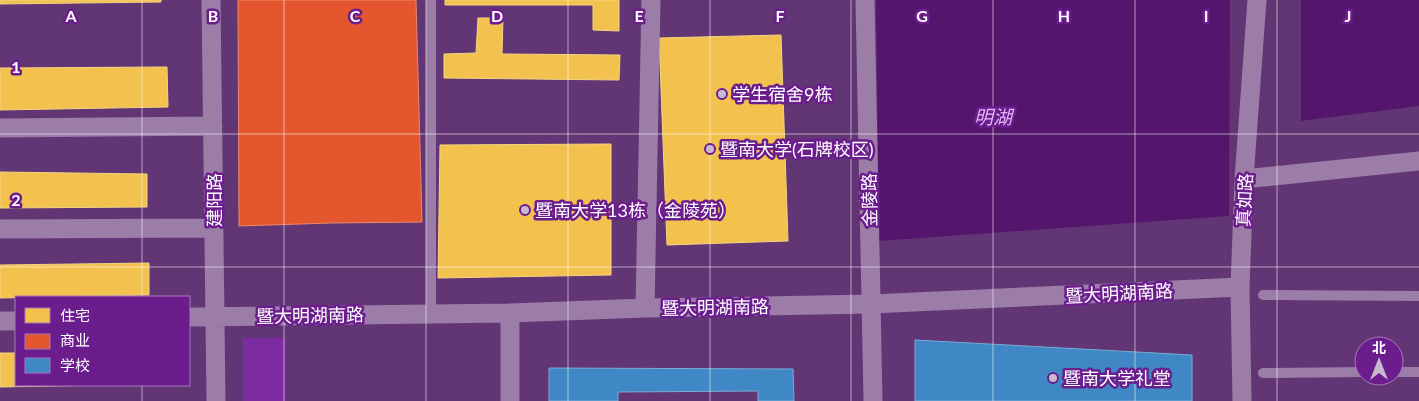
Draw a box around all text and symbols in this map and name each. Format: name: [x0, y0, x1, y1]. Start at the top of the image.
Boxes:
text: A: [64, 6, 77, 25]
text: B: [208, 6, 218, 25]
text: C: [350, 6, 361, 25]
text: D: [491, 6, 503, 25]
text: E: [634, 6, 644, 25]
text: F: [775, 6, 785, 25]
text: G: [916, 6, 928, 25]
text: H: [1058, 6, 1070, 25]
text: I: [1204, 6, 1208, 25]
text: J: [1345, 6, 1351, 25]
text: 1: [11, 57, 21, 76]
place label: 学生宿舍9栋: [732, 83, 832, 105]
marker: 学生宿舍9栋: [716, 88, 728, 100]
water label: 明湖: [974, 105, 1015, 128]
place label: 暨南大学(石牌校区): [720, 138, 874, 160]
marker: 暨南大学(石牌校区): [704, 143, 716, 155]
street label: 真如路: [1232, 172, 1256, 228]
street label: 建阳路: [203, 173, 225, 227]
street label: 金陵路: [858, 173, 880, 227]
text: 2: [11, 190, 21, 209]
place label: 暨南大学13栋（金陵苑）: [535, 199, 736, 221]
marker: 暨南大学13栋（金陵苑）: [519, 204, 531, 216]
street label: 暨大明湖南路: [1064, 279, 1174, 307]
street label: 暨大明湖南路: [661, 295, 769, 319]
legend: [15, 296, 190, 386]
street label: 暨大明湖南路: [256, 303, 364, 327]
text: 住宅: [60, 306, 90, 324]
text: 商业: [60, 331, 90, 349]
north arrow: [1354, 336, 1404, 386]
text: 北: [1372, 339, 1386, 356]
text: 学校: [60, 356, 90, 374]
place label: 暨南大学礼堂: [1063, 367, 1171, 389]
marker: 暨南大学礼堂: [1047, 372, 1059, 384]

